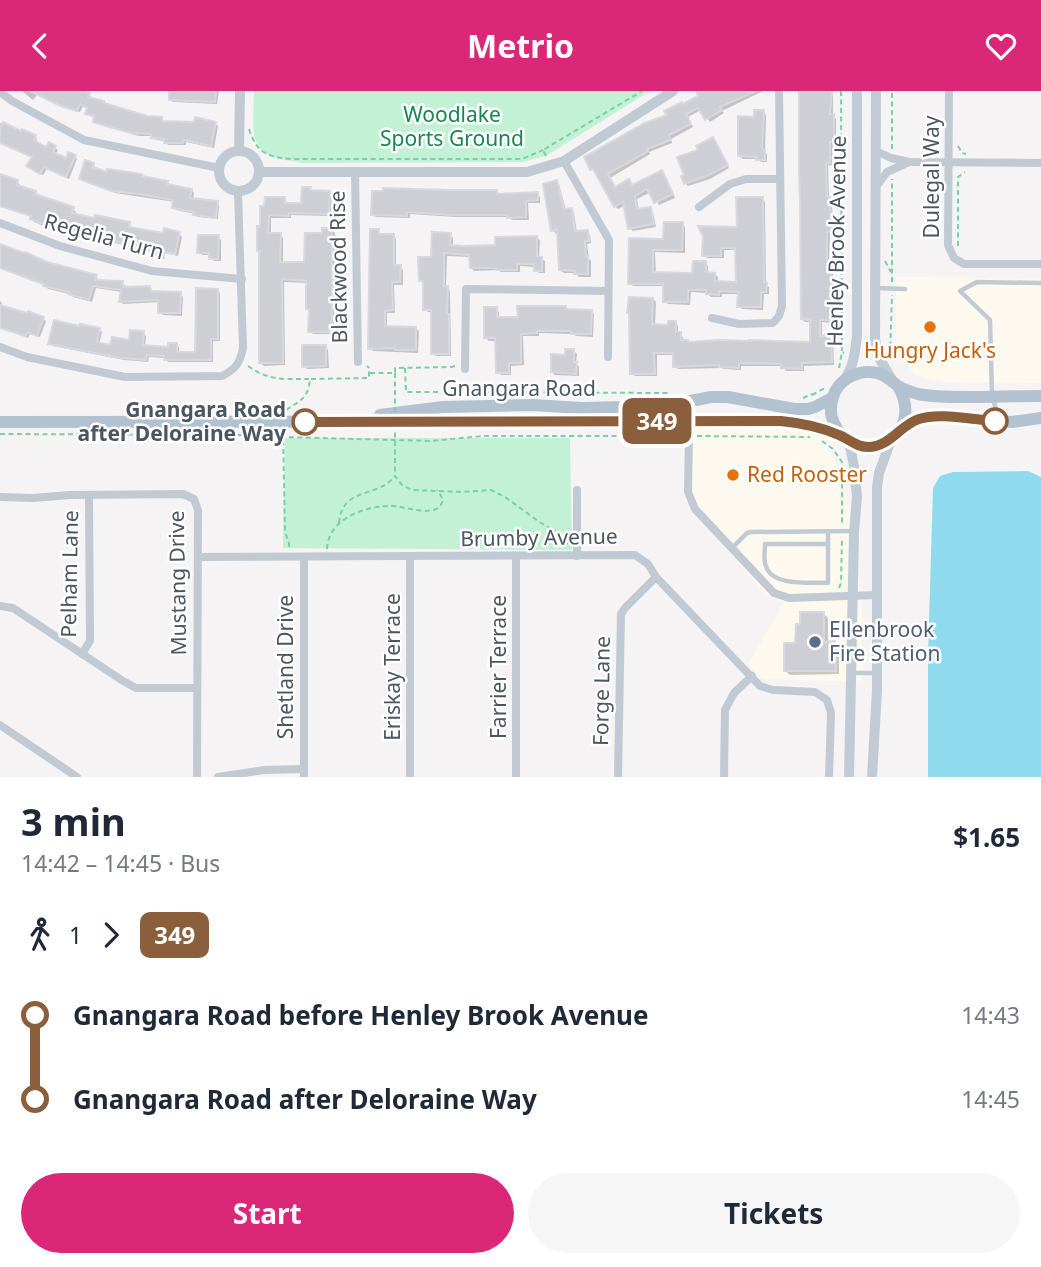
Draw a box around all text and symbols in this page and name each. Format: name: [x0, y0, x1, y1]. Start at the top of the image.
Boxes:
text: Metrio: [467, 24, 574, 67]
icon: back: [21, 27, 59, 65]
icon: heart: [982, 27, 1020, 65]
park label: Woodlake Sports Ground: [380, 100, 524, 152]
street label: Dulegal Way: [917, 115, 945, 238]
street label: Henley Brook Avenue: [820, 135, 852, 347]
street label: Blackwood Rise: [323, 190, 353, 344]
street label: Regelia Turn: [41, 207, 167, 265]
marker: Hungry Jack's: [922, 319, 938, 335]
place label: Hungry Jack's: [864, 336, 996, 364]
street label: Gnangara Road: [442, 374, 596, 402]
place label: Gnangara Road after Deloraine Way: [78, 395, 286, 447]
line badge: 349: [617, 398, 697, 444]
text: 349: [636, 404, 678, 437]
unlabelled marker: [982, 408, 1008, 434]
marker: Gnangara Road after Deloraine Way: [292, 409, 318, 435]
place label: Red Rooster: [747, 460, 867, 488]
marker: Red Rooster: [725, 467, 741, 483]
street label: Pelham Lane: [54, 510, 84, 638]
street label: Mustang Drive: [162, 510, 192, 656]
street label: Brumby Avenue: [460, 522, 618, 552]
street label: Eriskay Terrace: [378, 593, 406, 741]
street label: Shetland Drive: [271, 595, 299, 739]
street label: Farrier Terrace: [484, 595, 512, 739]
place label: Ellenbrook Fire Station: [829, 615, 940, 667]
marker: Ellenbrook Fire Station: [807, 634, 823, 650]
street label: Forge Lane: [586, 636, 616, 746]
text: 3 min: [21, 795, 126, 847]
text: $1.65: [953, 819, 1020, 855]
text: 14:42 – 14:45 · Bus: [21, 847, 220, 879]
icon: walk: [21, 916, 59, 954]
icon: forward: [92, 916, 130, 954]
text: 349: [154, 918, 195, 951]
text: 1: [69, 919, 82, 951]
text: Gnangara Road before Henley Brook Avenue: [73, 997, 649, 1033]
text: 14:43: [961, 999, 1020, 1031]
text: Gnangara Road after Deloraine Way: [73, 1081, 537, 1117]
text: 14:45: [961, 1083, 1020, 1115]
button: Start: [21, 1173, 514, 1253]
button: Tickets: [528, 1173, 1020, 1253]

